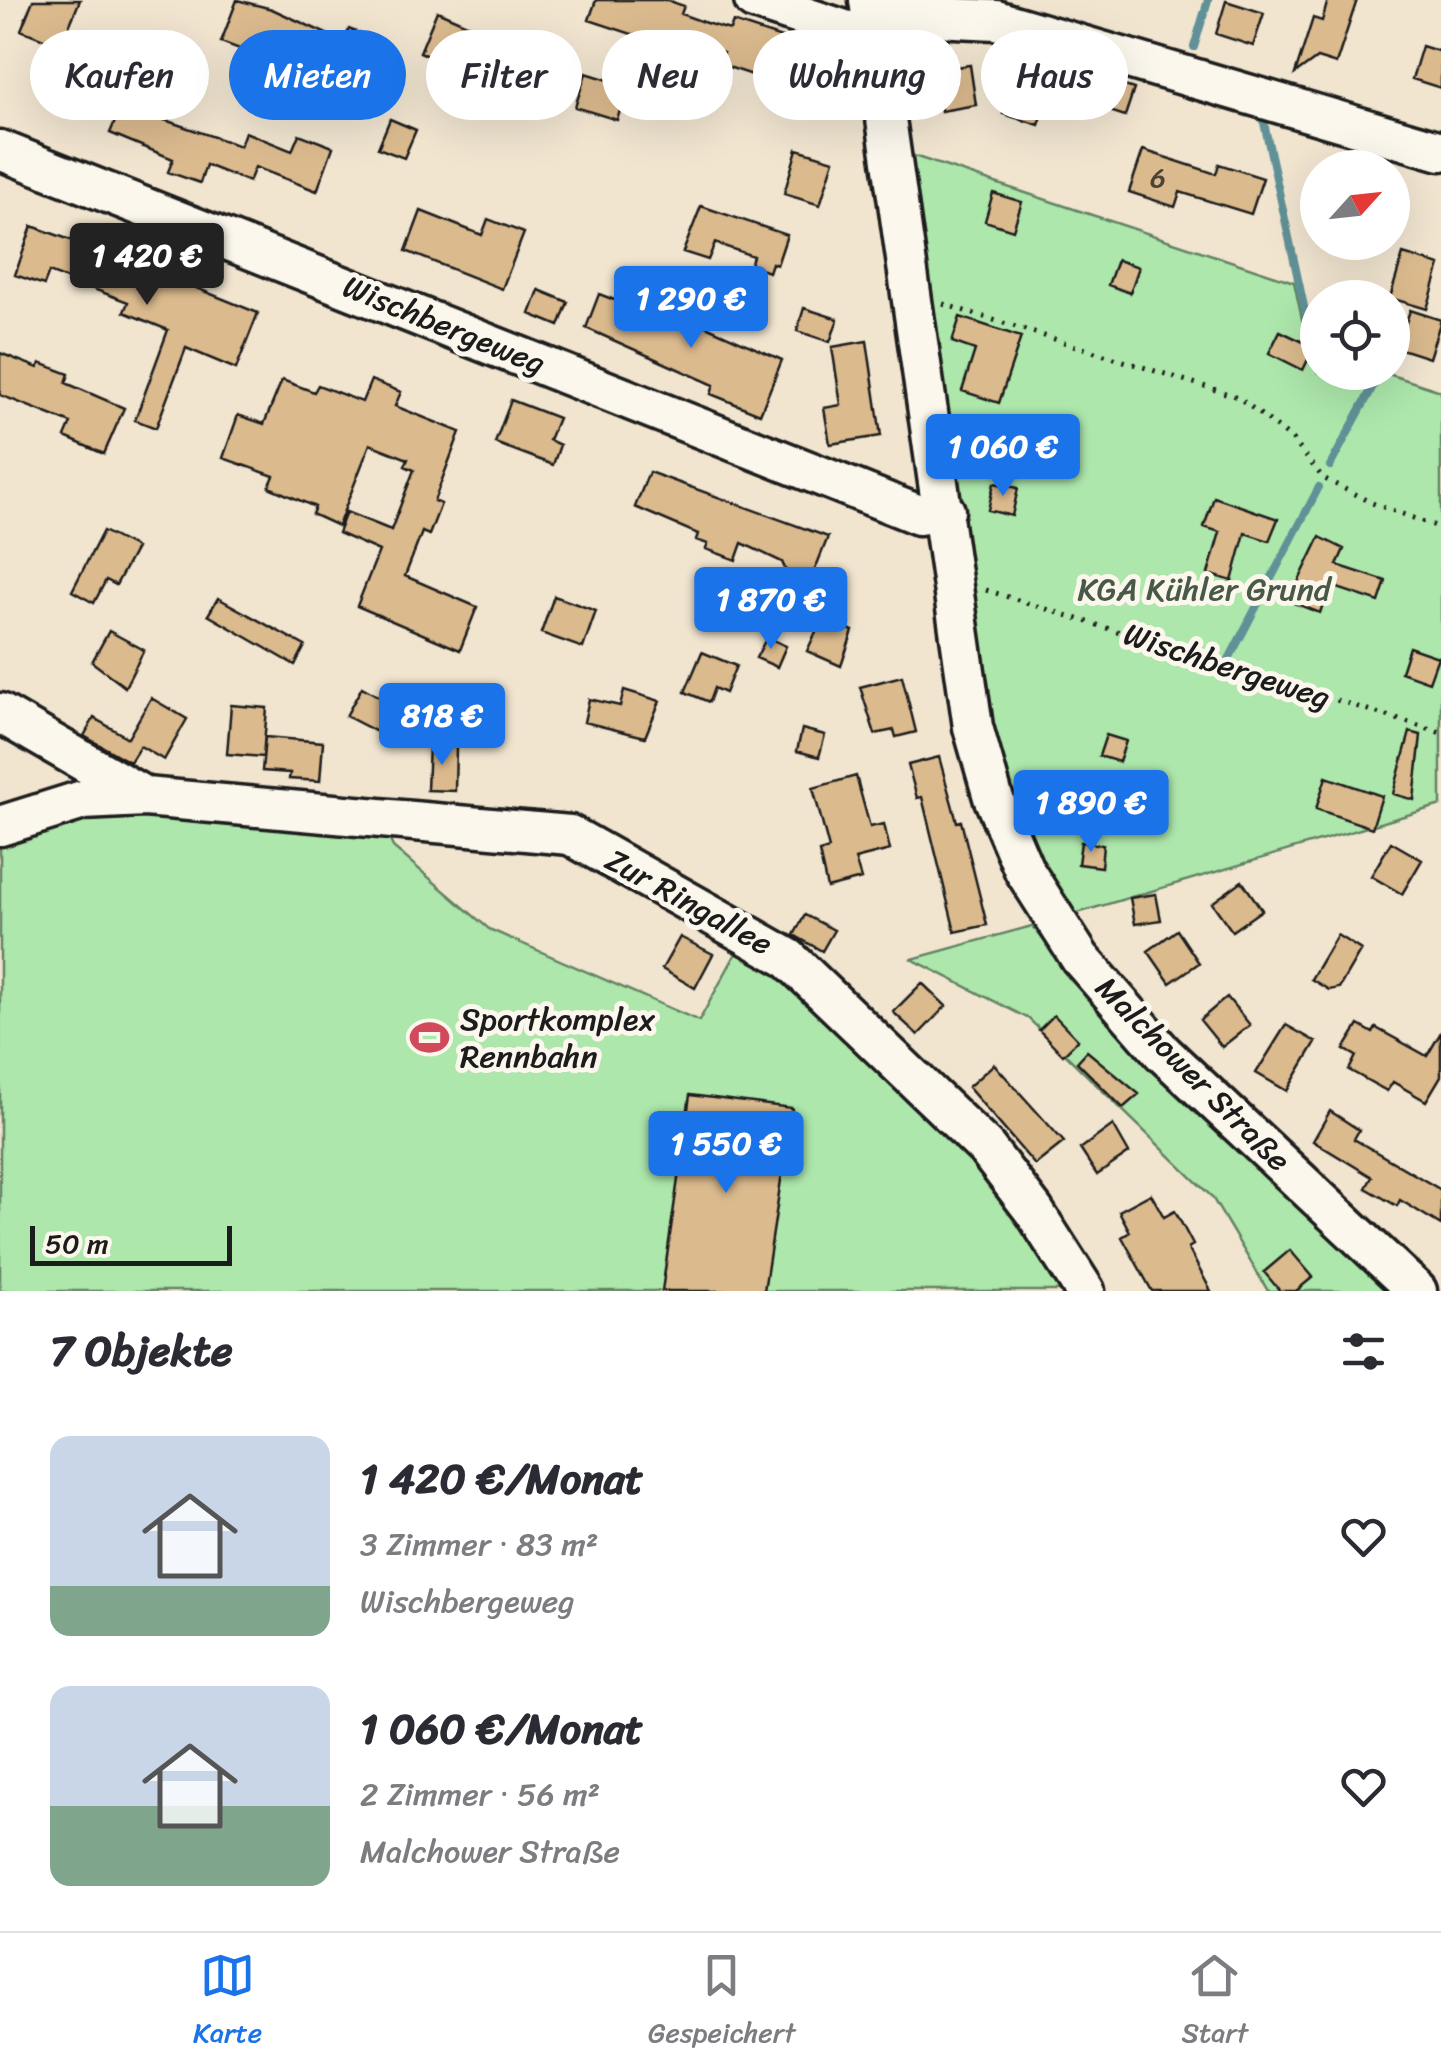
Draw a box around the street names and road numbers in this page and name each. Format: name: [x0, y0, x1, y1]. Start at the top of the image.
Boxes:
street label: Wischbergeweg: [334, 258, 554, 392]
street label: Wischbergeweg: [1116, 606, 1338, 726]
street label: Zur Ringallee: [594, 832, 784, 972]
street label: Malchower Straße: [1081, 962, 1305, 1186]

